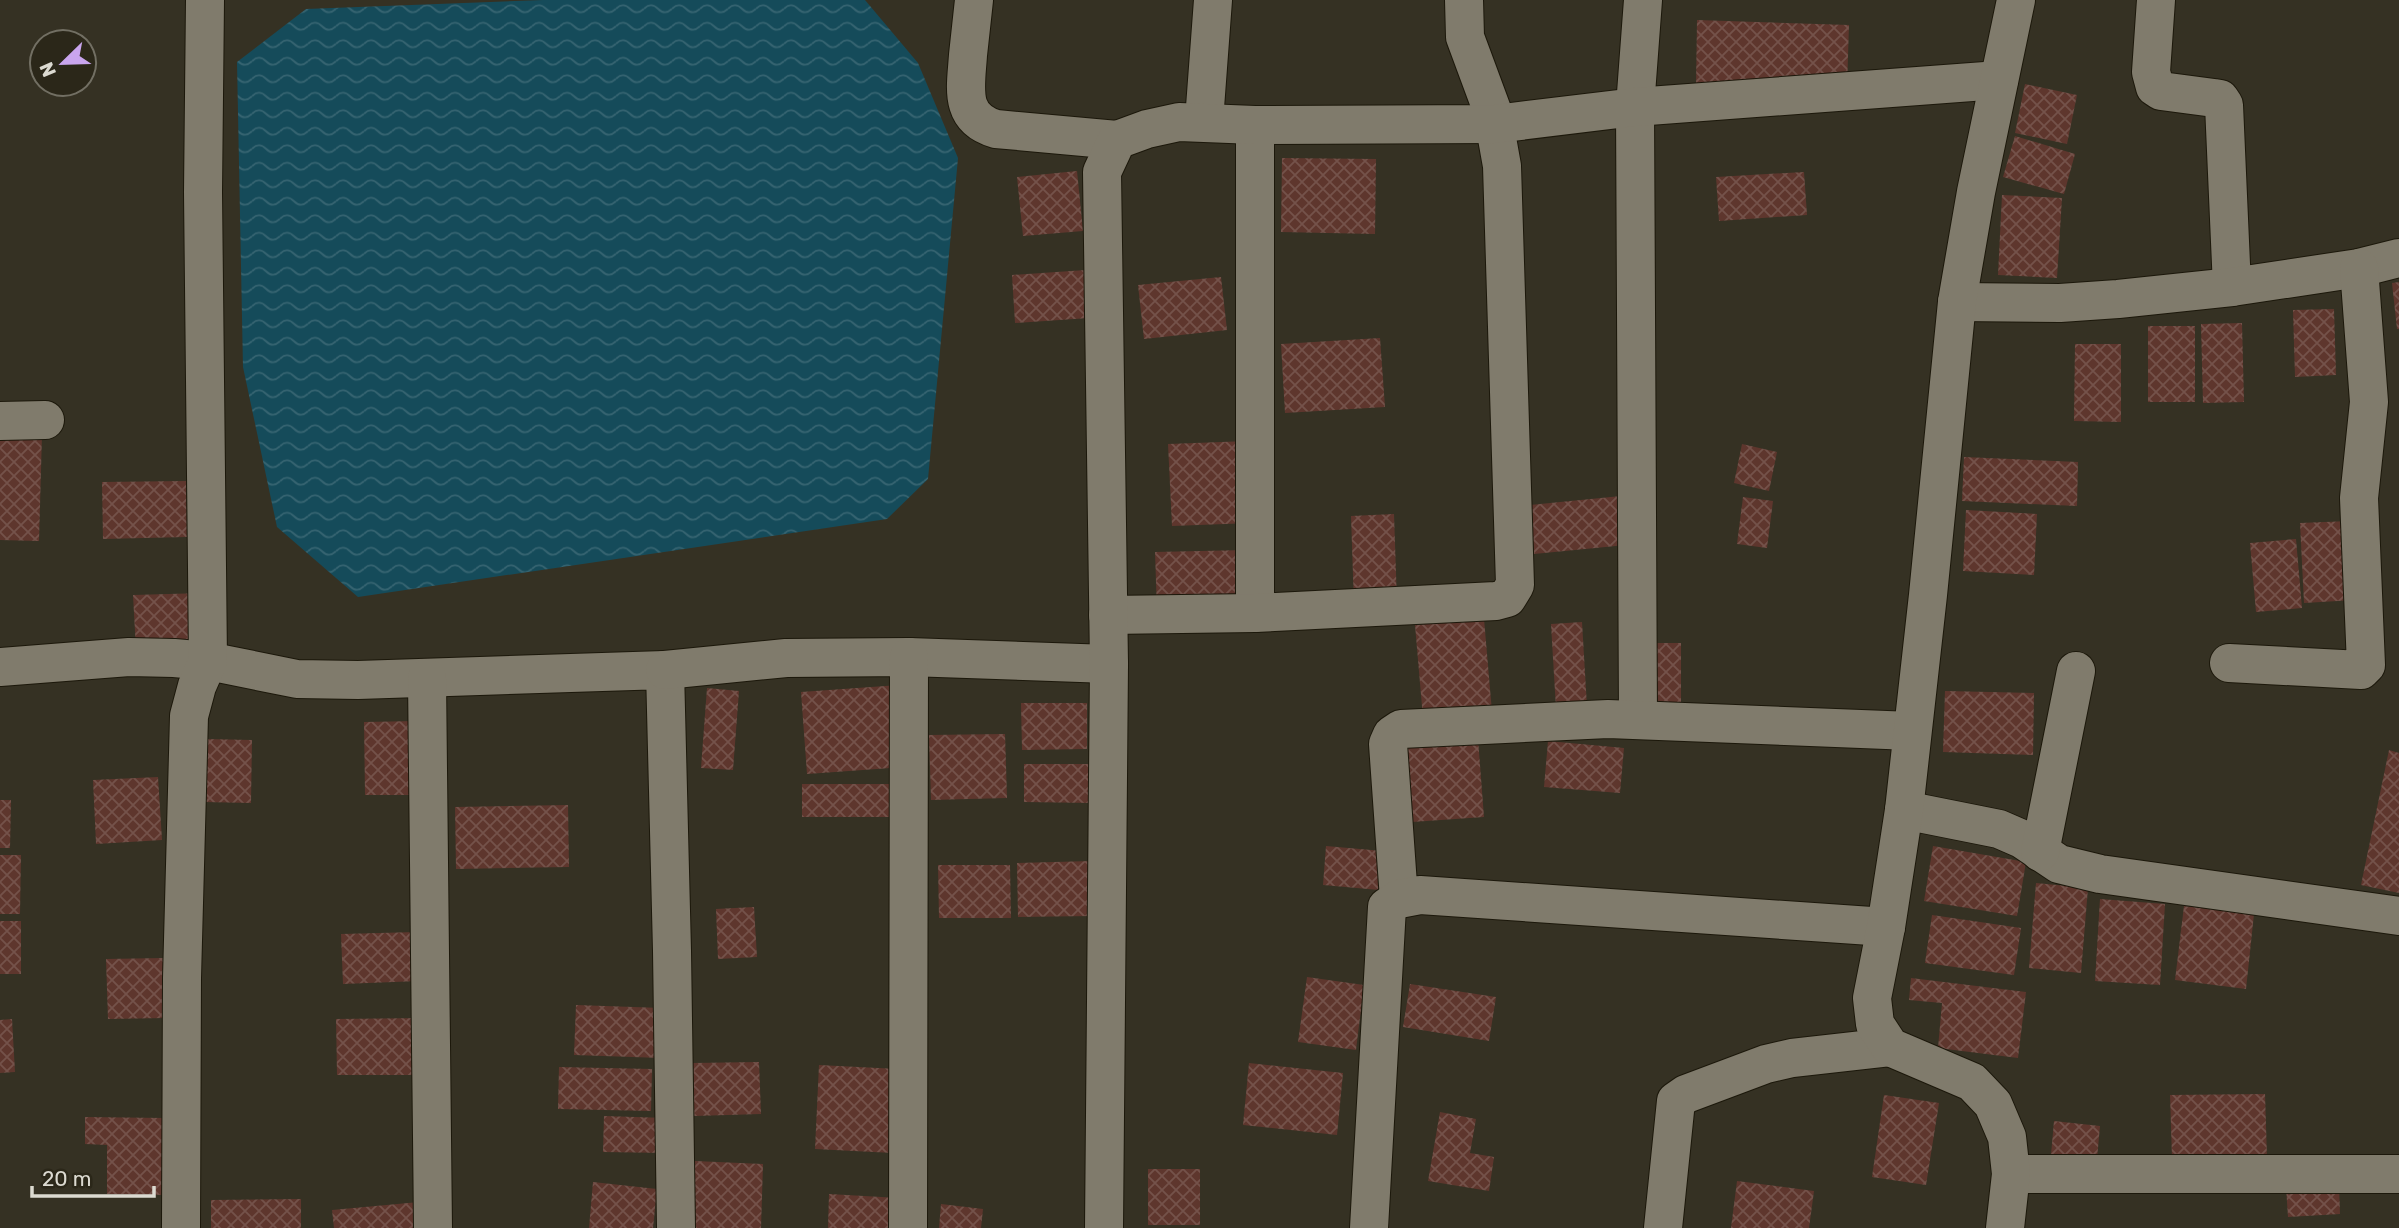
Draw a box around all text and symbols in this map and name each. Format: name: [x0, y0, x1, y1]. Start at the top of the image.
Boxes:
north arrow: [28, 28, 98, 98]
text: N: [35, 59, 61, 80]
scale bar: [32, 1154, 154, 1198]
text: 20 m: [42, 1166, 91, 1191]

